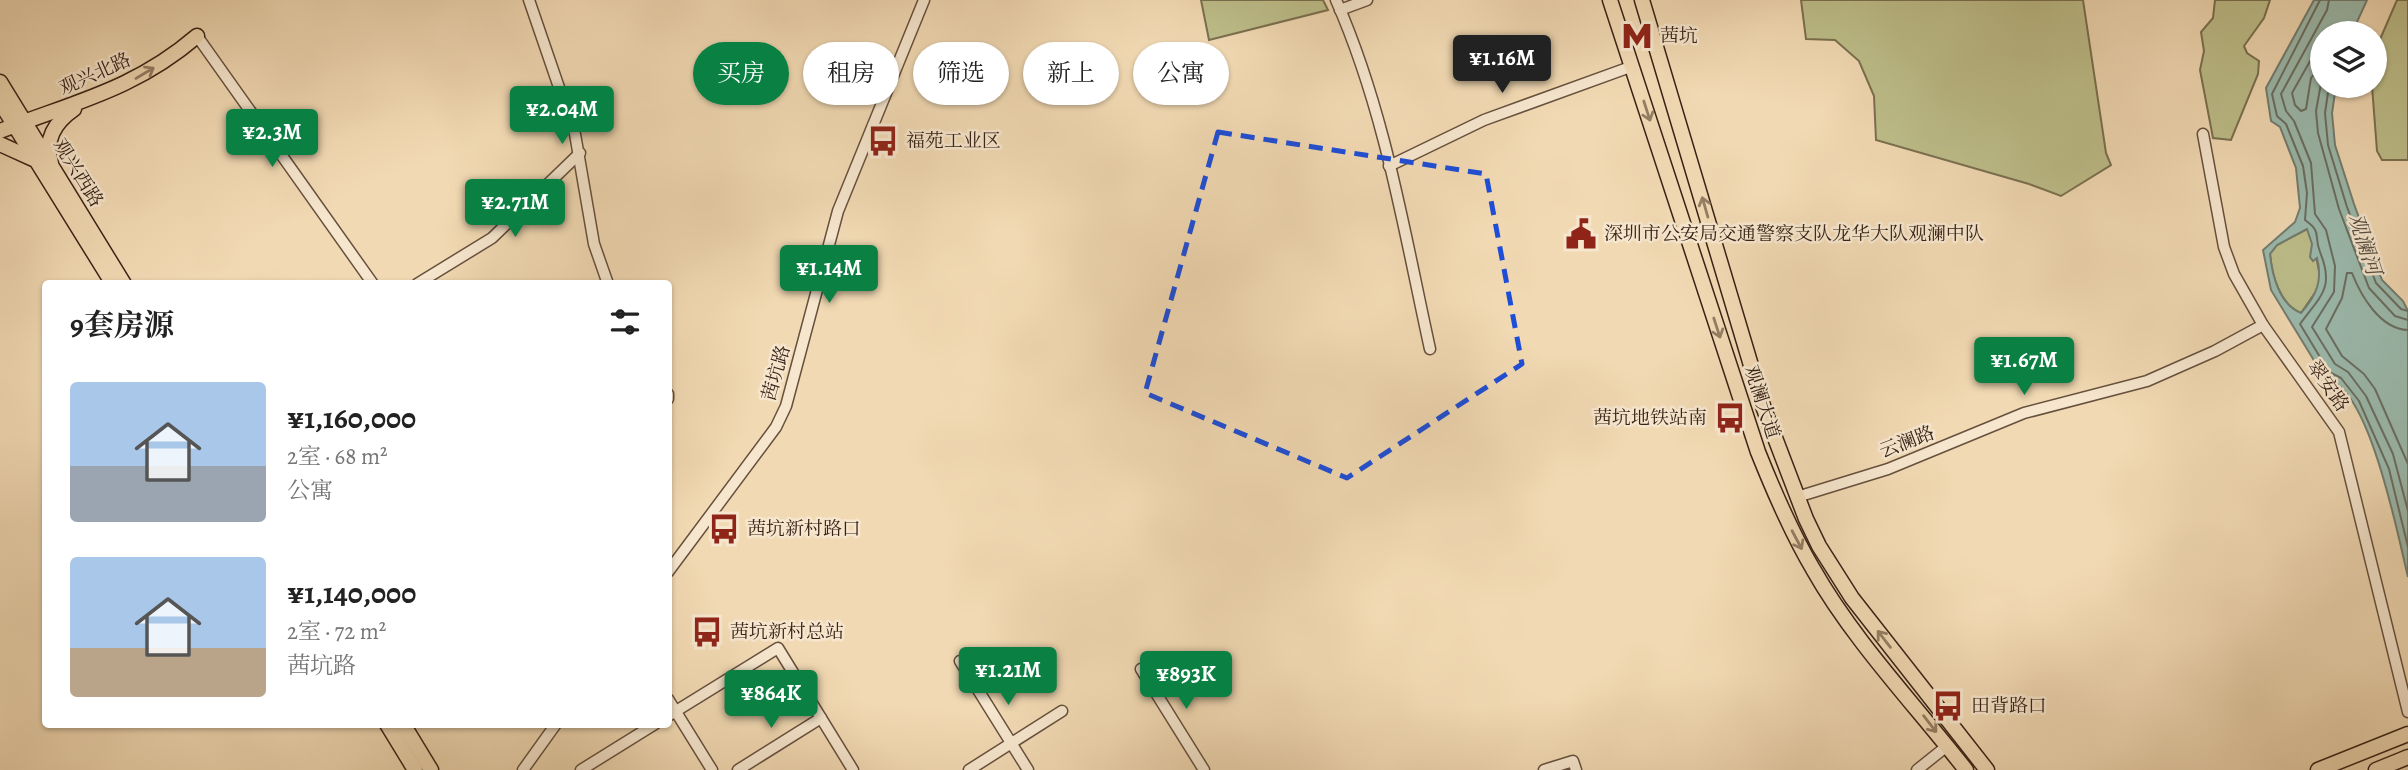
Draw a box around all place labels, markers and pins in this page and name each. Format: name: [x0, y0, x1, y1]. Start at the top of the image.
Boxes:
metro station icon: 茜坑: [1620, 19, 1654, 53]
place label: 茜坑: [1660, 23, 1698, 49]
pin: ¥1.16M: [1445, 36, 1559, 95]
pin: ¥2.04M: [505, 86, 619, 146]
pin: ¥2.3M: [223, 110, 321, 169]
bus stop icon: 福苑工业区: [866, 124, 900, 158]
place label: 福苑工业区: [906, 128, 1001, 154]
pin: ¥2.71M: [458, 180, 572, 239]
public building icon: 深圳市公安局交通警察支队龙华大队观澜中队: [1564, 217, 1598, 251]
place label: 深圳市公安局交通警察支队龙华大队观澜中队: [1604, 221, 1984, 247]
pin: ¥1.14M: [772, 246, 886, 305]
pin: ¥1.67M: [1967, 338, 2081, 397]
bus stop icon: 茜坑地铁站南: [1713, 401, 1747, 435]
place label: 茜坑地铁站南: [1593, 405, 1707, 431]
bus stop icon: 茜坑新村路口: [707, 512, 741, 546]
place label: 茜坑新村路口: [747, 516, 861, 542]
bus stop icon: 茜坑新村总站: [690, 615, 724, 649]
place label: 茜坑新村总站: [730, 619, 844, 645]
pin: ¥1.21M: [951, 648, 1065, 707]
pin: ¥893K: [1137, 652, 1235, 711]
pin: ¥864K: [722, 670, 820, 730]
bus stop icon: 田背路口: [1931, 689, 1965, 723]
place label: 田背路口: [1971, 693, 2047, 719]

